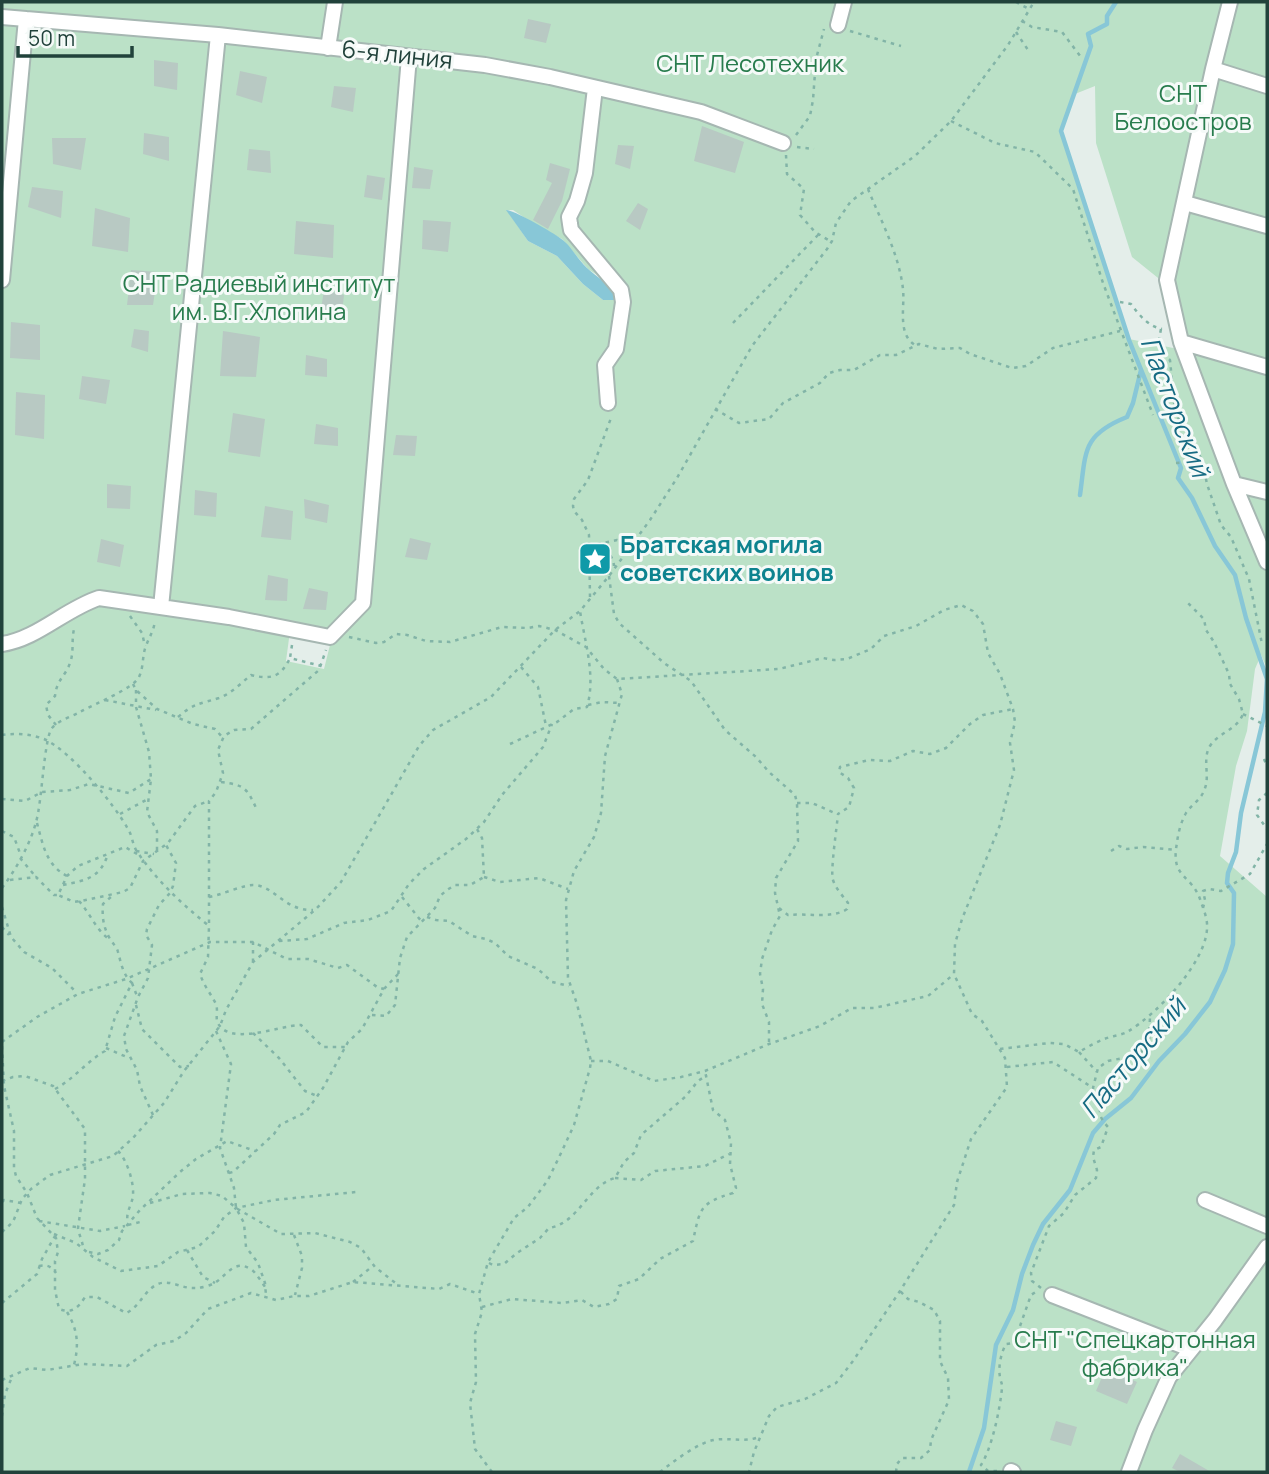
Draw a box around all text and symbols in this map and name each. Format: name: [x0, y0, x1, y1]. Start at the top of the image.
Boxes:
scale bar: [18, 14, 131, 58]
text: 50 m: [28, 24, 75, 52]
street label: 6-я линия: [340, 31, 454, 76]
park label: СНТ Лесотехник: [656, 46, 845, 79]
park label: СНТ Белоостров: [1114, 76, 1252, 137]
park label: СНТ Радиевый институт им. В.Г.Хлопина: [123, 266, 395, 327]
water label: Пасторский: [1133, 332, 1220, 484]
place label: Братская могила советских воинов: [620, 527, 834, 588]
place icon: Братская могила советских воинов: [576, 540, 614, 578]
water label: Пасторский: [1071, 988, 1195, 1125]
park label: СНТ "Спецкартонная фабрика": [1014, 1322, 1256, 1383]

